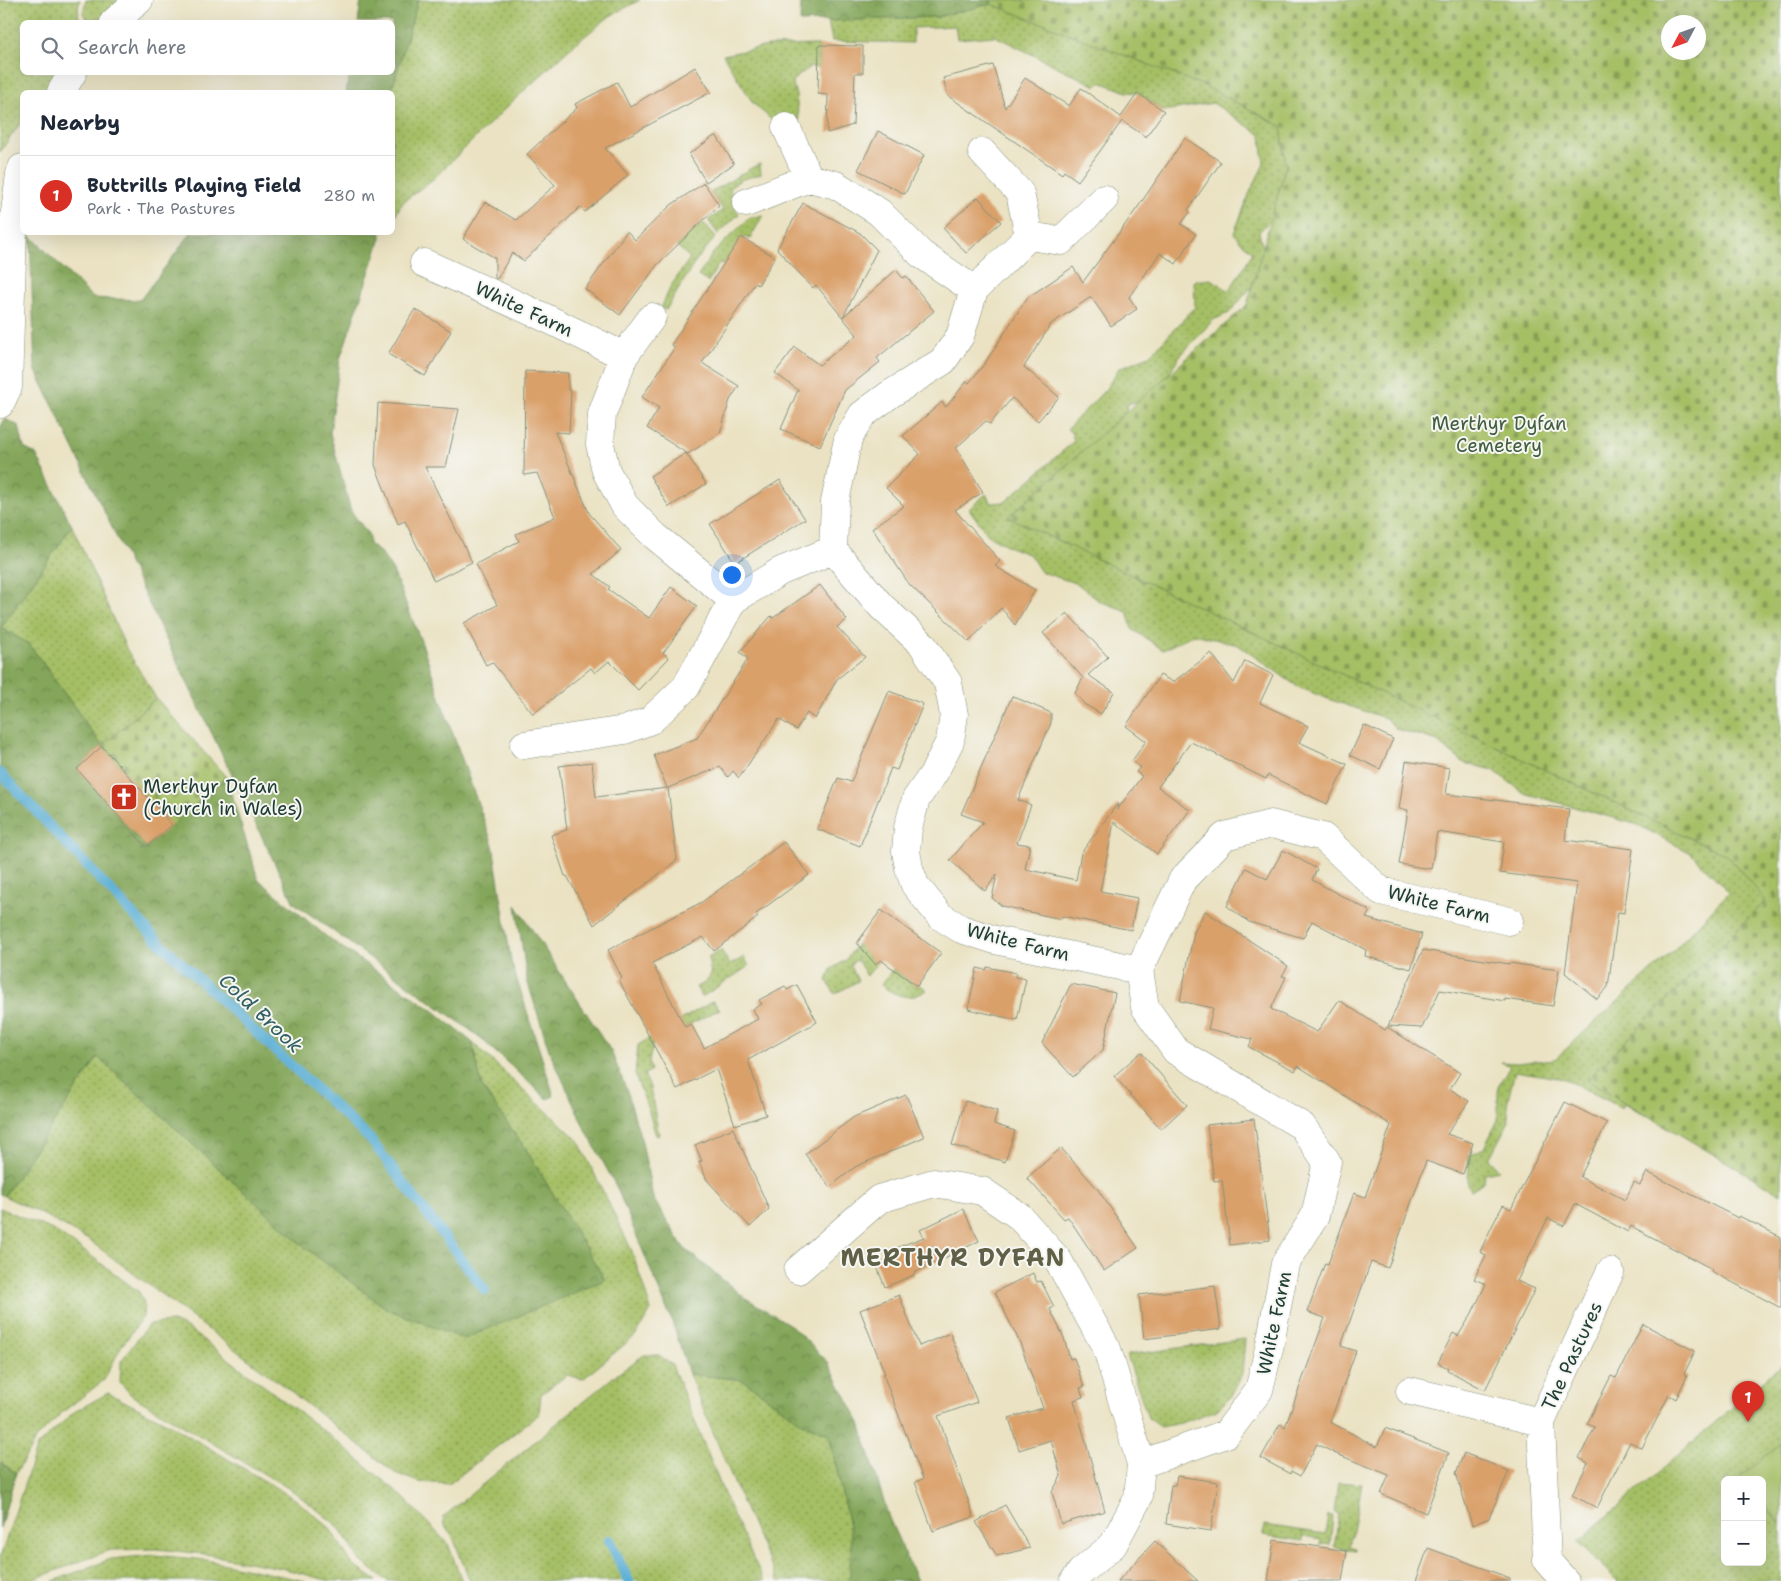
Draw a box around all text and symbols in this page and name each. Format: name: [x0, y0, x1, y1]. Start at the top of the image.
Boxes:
north arrow: [1661, 15, 1706, 60]
search box: [20, 20, 395, 75]
icon: search: [38, 34, 66, 62]
text: Search here: [78, 35, 187, 60]
text: Nearby: [40, 109, 120, 137]
text: Buttrills Playing Field: [87, 173, 301, 198]
text: 1: [52, 185, 60, 206]
text: 280 m: [323, 185, 375, 206]
text: Park · The Pastures: [87, 198, 236, 219]
street label: White Farm: [471, 275, 577, 343]
park label: Merthyr Dyfan Cemetery: [1431, 411, 1567, 458]
your location: [719, 562, 745, 588]
place label: Merthyr Dyfan (Church in Wales): [143, 774, 302, 821]
church icon: Merthyr Dyfan (Church in Wales): [109, 782, 139, 812]
street label: White Farm: [1385, 879, 1493, 929]
street label: White Farm: [964, 917, 1072, 967]
water label: Cold Brook: [213, 967, 309, 1059]
district label: MERTHYR DYFAN: [841, 1242, 1065, 1274]
street label: White Farm: [1251, 1269, 1297, 1377]
street label: The Pastures: [1536, 1298, 1608, 1414]
pin: 1: [1732, 1381, 1764, 1422]
map controls: [1721, 1476, 1766, 1566]
button: +: [1721, 1476, 1766, 1521]
button: −: [1721, 1521, 1766, 1566]

